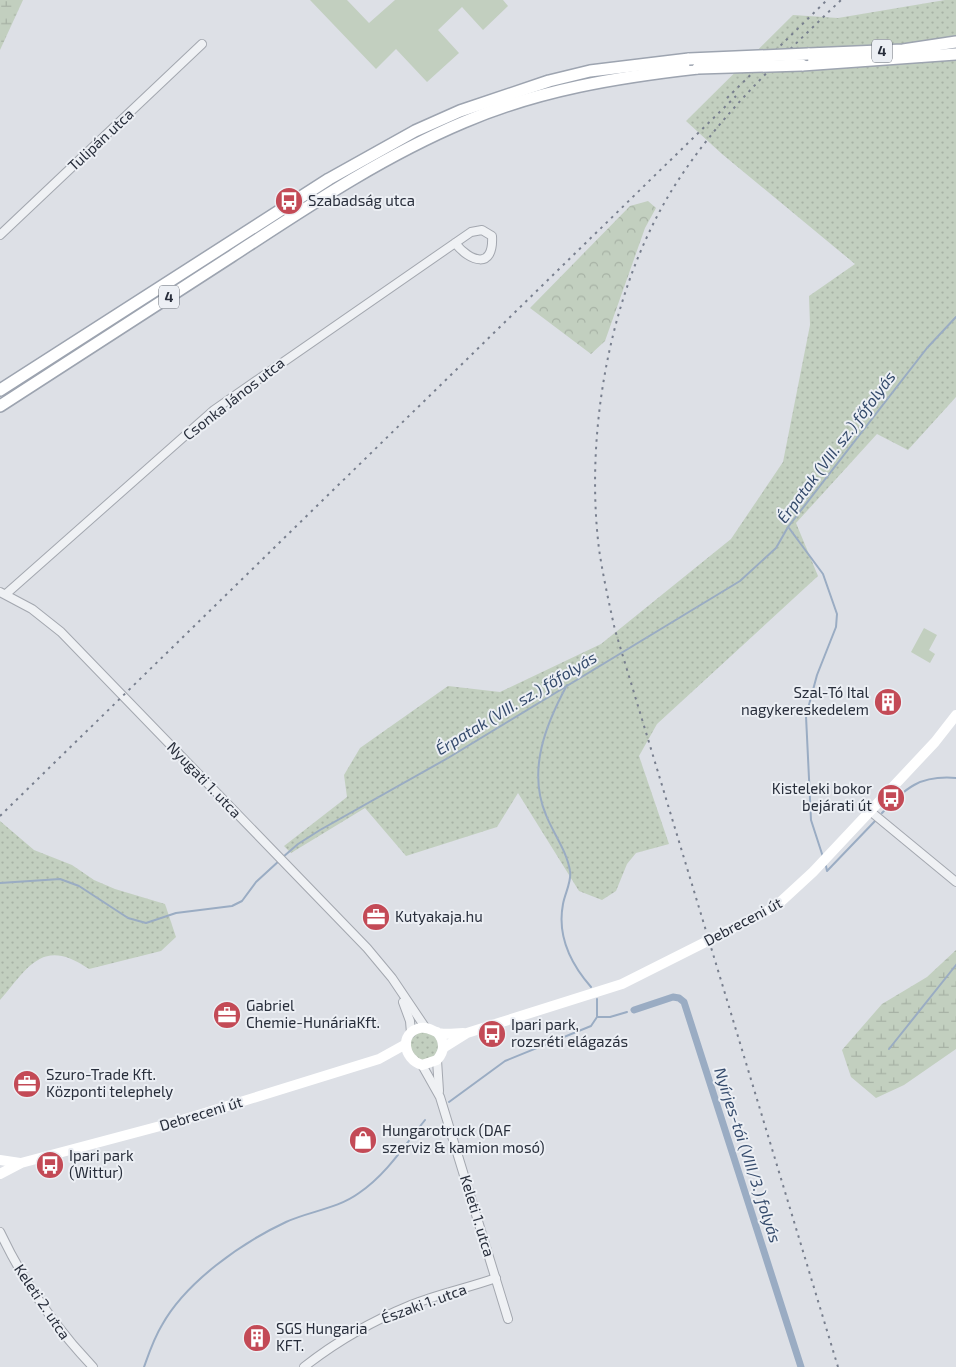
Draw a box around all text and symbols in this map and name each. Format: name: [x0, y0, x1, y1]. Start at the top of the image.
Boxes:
road number: 4: [872, 40, 892, 62]
street label: Tulipán utca: [64, 104, 137, 174]
bus stop icon: Szabadság utca: [274, 186, 304, 216]
place label: Szabadság utca: [308, 191, 415, 209]
road number: 4: [159, 286, 179, 308]
street label: Csonka János utca: [179, 353, 288, 443]
water label: Érpatak (VIII. sz.) főfolyás: [772, 367, 900, 527]
water label: Érpatak (VIII. sz.) főfolyás: [432, 647, 600, 759]
place label: Szal-Tó Ital nagykereskedelem: [741, 683, 870, 718]
building icon: Szal-Tó Ital nagykereskedelem: [873, 687, 903, 717]
street label: Nyugati 1. utca: [164, 737, 246, 821]
place label: Kisteleki bokor bejárati út: [772, 779, 872, 815]
bus stop icon: Kisteleki bokor bejárati út: [876, 783, 906, 813]
street label: Debreceni út: [700, 893, 785, 949]
office icon: Kutyakaja.hu: [361, 902, 391, 932]
place label: Kutyakaja.hu: [395, 907, 483, 926]
place label: Gabriel Chemie-HunáriaKft.: [246, 996, 380, 1031]
office icon: Gabriel Chemie-HunáriaKft.: [212, 1000, 242, 1030]
place label: Ipari park, rozsréti elágazás: [511, 1015, 628, 1050]
bus stop icon: Ipari park, rozsréti elágazás: [477, 1019, 507, 1049]
place label: Szuro-Trade Kft. Központi telephely: [46, 1065, 173, 1100]
water label: Nyírjes-tói (VIII/3.) folyás: [710, 1065, 786, 1245]
office icon: Szuro-Trade Kft. Központi telephely: [12, 1069, 42, 1099]
street label: Debreceni út: [157, 1092, 245, 1134]
place label: Hungarotruck (DAF szerviz & kamion mosó): [382, 1121, 545, 1156]
shop icon: Hungarotruck (DAF szerviz & kamion mosó): [348, 1125, 378, 1155]
place label: Ipari park (Wittur): [69, 1146, 134, 1181]
bus stop icon: Ipari park (Wittur): [35, 1150, 65, 1180]
street label: Keleti 1. utca: [457, 1173, 499, 1259]
street label: Keleti 2. utca: [11, 1260, 75, 1343]
street label: Északi 1. utca: [379, 1279, 469, 1327]
place label: SGS Hungaria KFT.: [276, 1319, 367, 1354]
building icon: SGS Hungaria KFT.: [242, 1323, 272, 1353]

